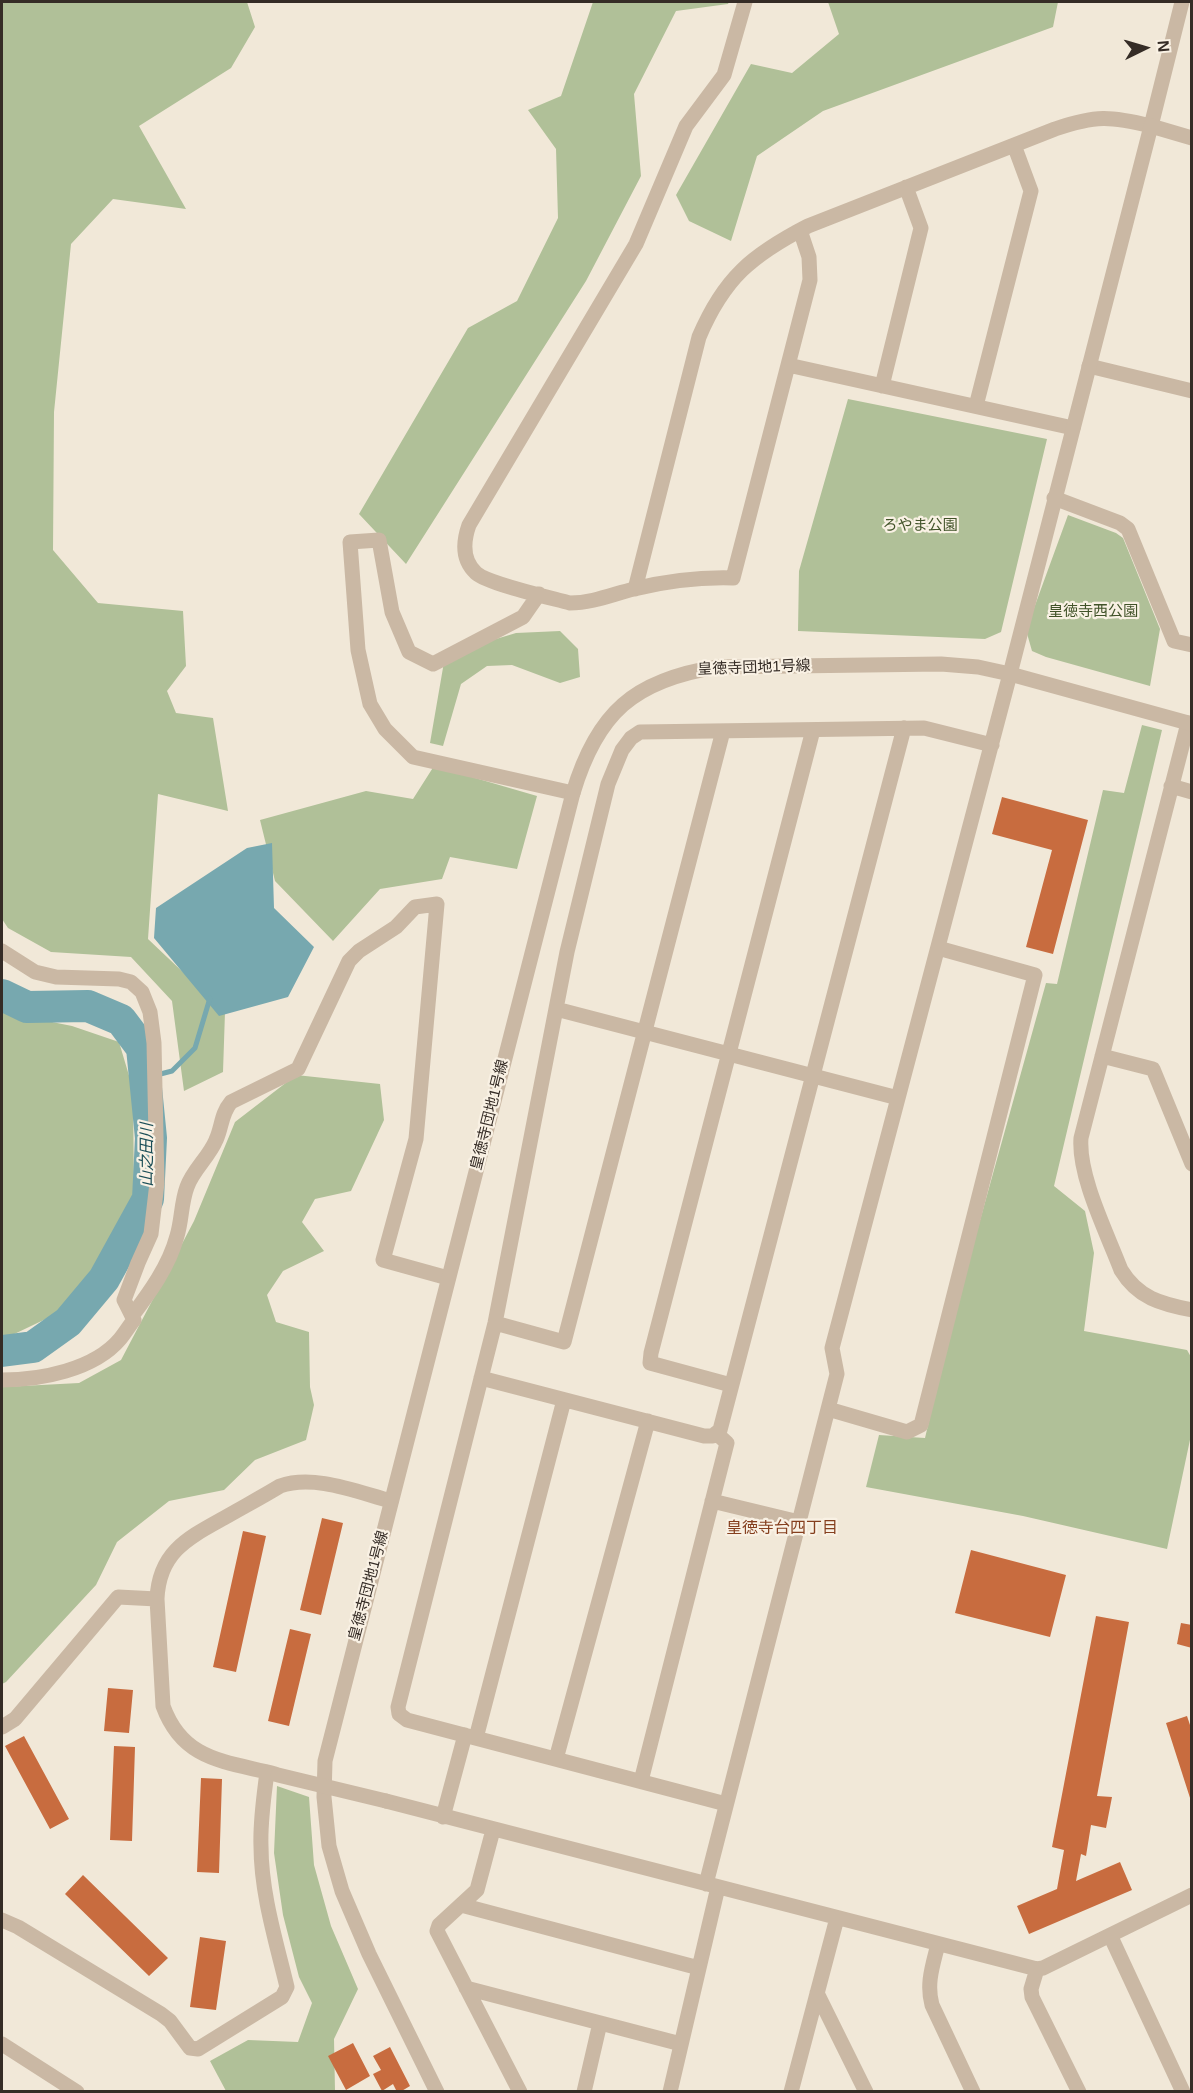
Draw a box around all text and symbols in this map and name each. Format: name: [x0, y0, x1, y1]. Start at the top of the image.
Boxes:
north arrow: [1115, 18, 1175, 78]
text: N: [1154, 40, 1172, 53]
park label: ろやま公園: [883, 517, 957, 535]
park label: 皇徳寺西公園: [1048, 603, 1138, 621]
street label: 皇徳寺団地1号線: [697, 657, 811, 679]
street label: 皇徳寺団地1号線: [468, 1058, 512, 1172]
water label: 山之田川: [138, 1123, 158, 1187]
district label: 皇徳寺台四丁目: [726, 1519, 838, 1539]
street label: 皇徳寺団地1号線: [346, 1529, 392, 1643]

